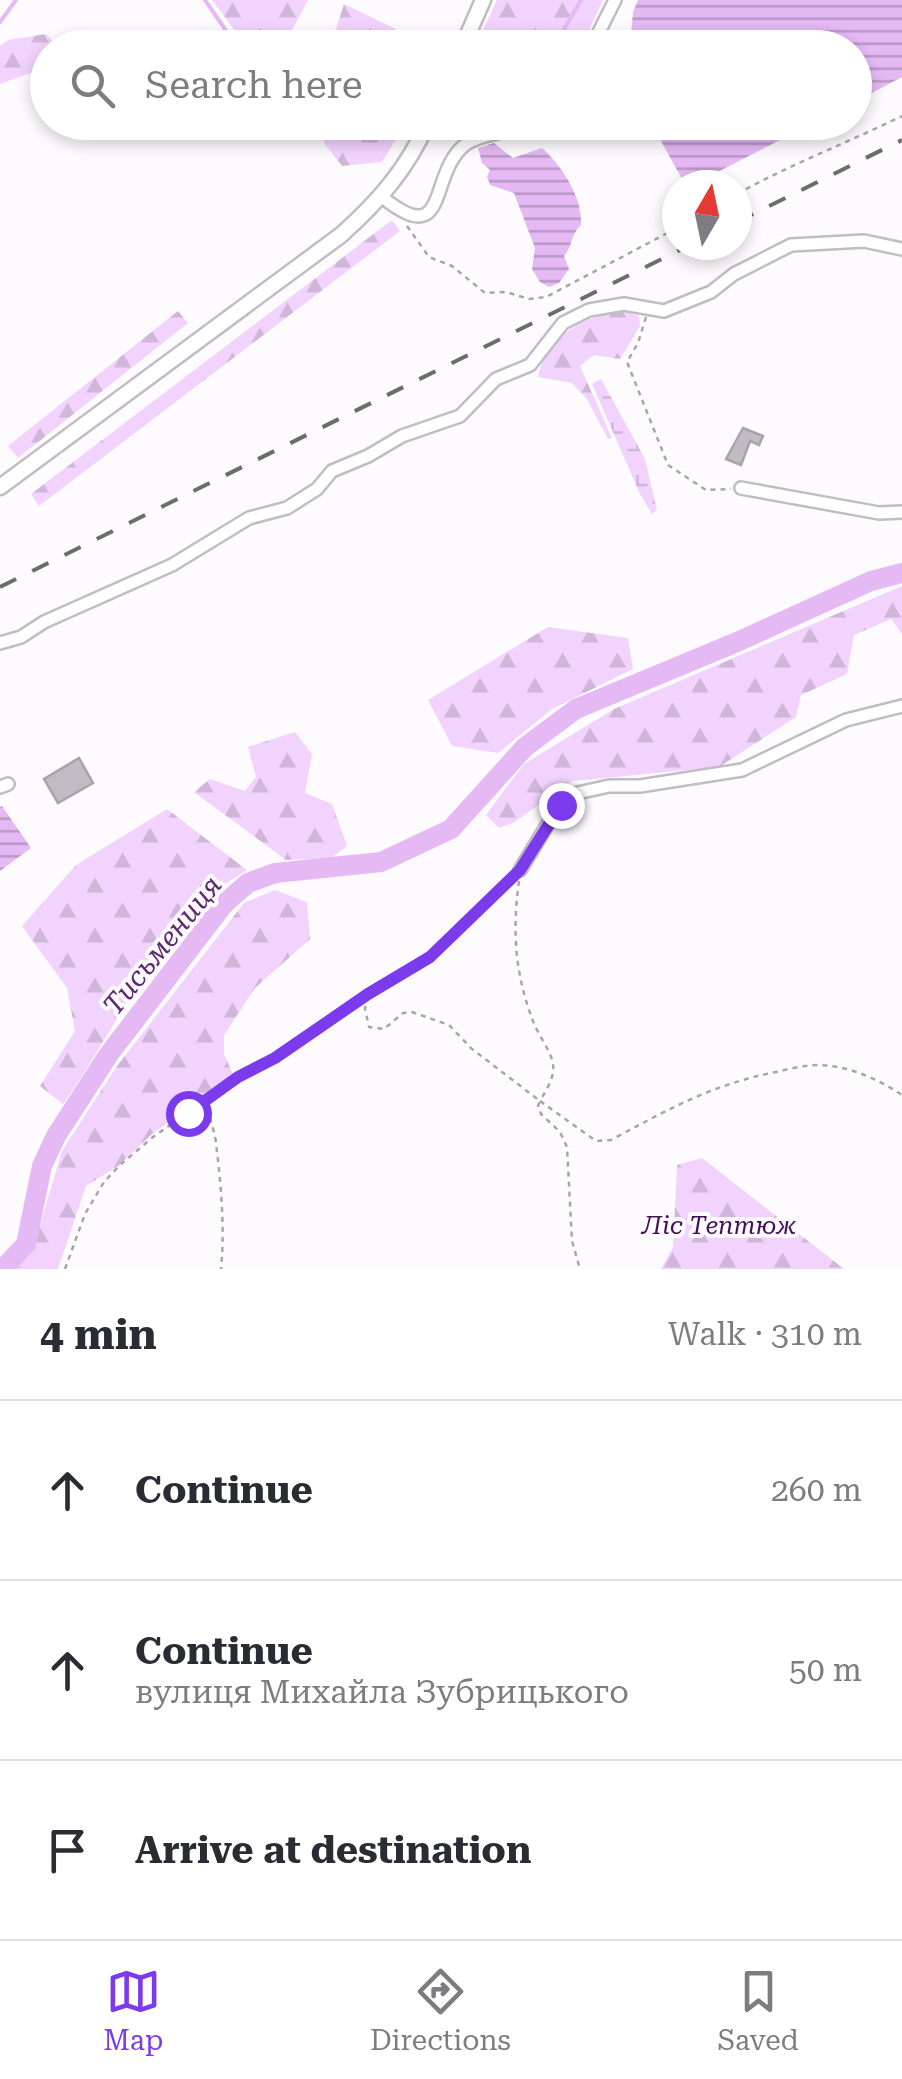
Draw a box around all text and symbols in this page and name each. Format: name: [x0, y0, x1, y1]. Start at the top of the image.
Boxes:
search box: [30, 30, 872, 140]
icon: search: [65, 58, 120, 113]
text: Search here: [145, 63, 363, 107]
north arrow: [662, 170, 752, 260]
route end: [539, 783, 585, 829]
water label: Тисьмениця: [96, 869, 229, 1022]
route start: [166, 1091, 212, 1137]
park label: Ліс Тептюж: [640, 1211, 796, 1240]
text: 4 min: [40, 1310, 157, 1359]
text: Walk · 310 m: [668, 1315, 862, 1353]
icon: ahead: [40, 1463, 95, 1518]
text: Continue: [135, 1468, 313, 1512]
text: 260 m: [771, 1471, 862, 1509]
text: Continue: [135, 1629, 313, 1673]
icon: ahead: [40, 1643, 95, 1698]
text: 50 m: [789, 1651, 862, 1689]
text: вулиця Михайла Зубрицького: [135, 1673, 629, 1711]
icon: arrive: [40, 1823, 95, 1878]
text: Arrive at destination: [135, 1828, 531, 1872]
tab: Map: [103, 1964, 163, 2057]
tab: Directions: [370, 1964, 511, 2057]
tab: Saved: [717, 1964, 799, 2057]

